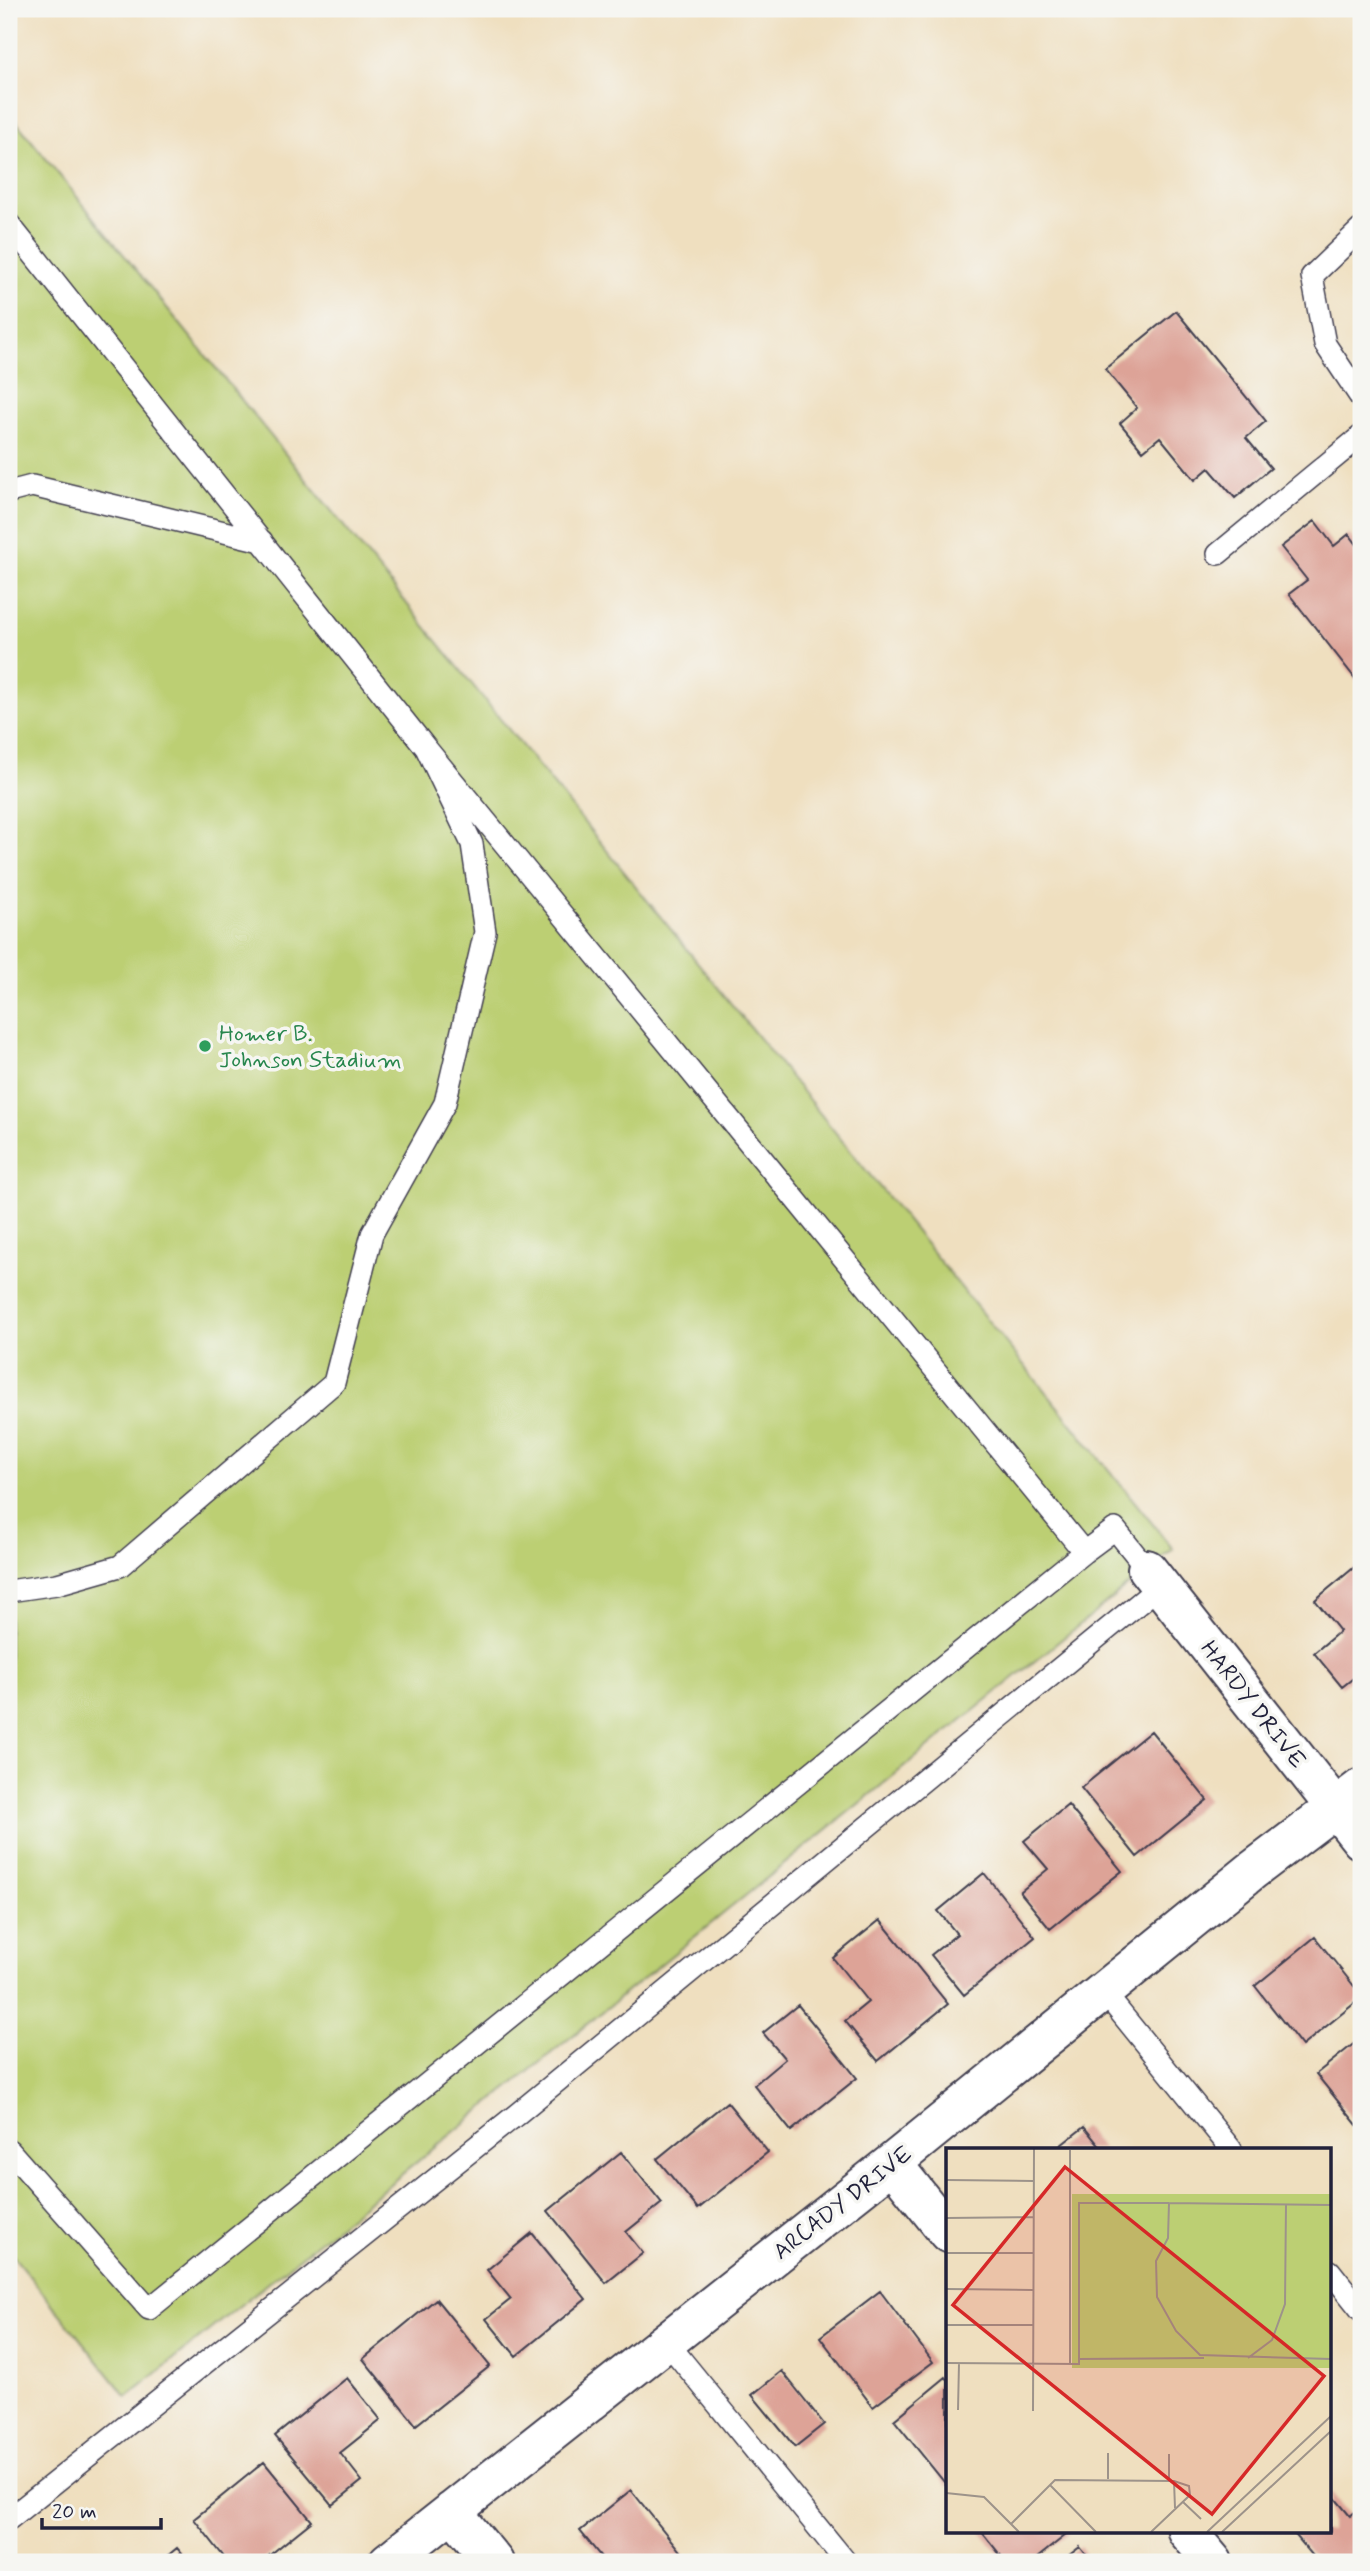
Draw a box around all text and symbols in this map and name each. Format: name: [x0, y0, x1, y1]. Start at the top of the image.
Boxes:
place label: Homer B. Johnson Stadium: [219, 1020, 402, 1076]
marker: Homer B. Johnson Stadium: [197, 1038, 213, 1054]
street label: HARDY DRIVE: [1193, 1635, 1312, 1776]
street label: ARCADY DRIVE: [768, 2140, 919, 2267]
inset map: [946, 2148, 1332, 2532]
scale bar: [42, 2487, 161, 2531]
text: 20 m: [52, 2498, 97, 2526]

